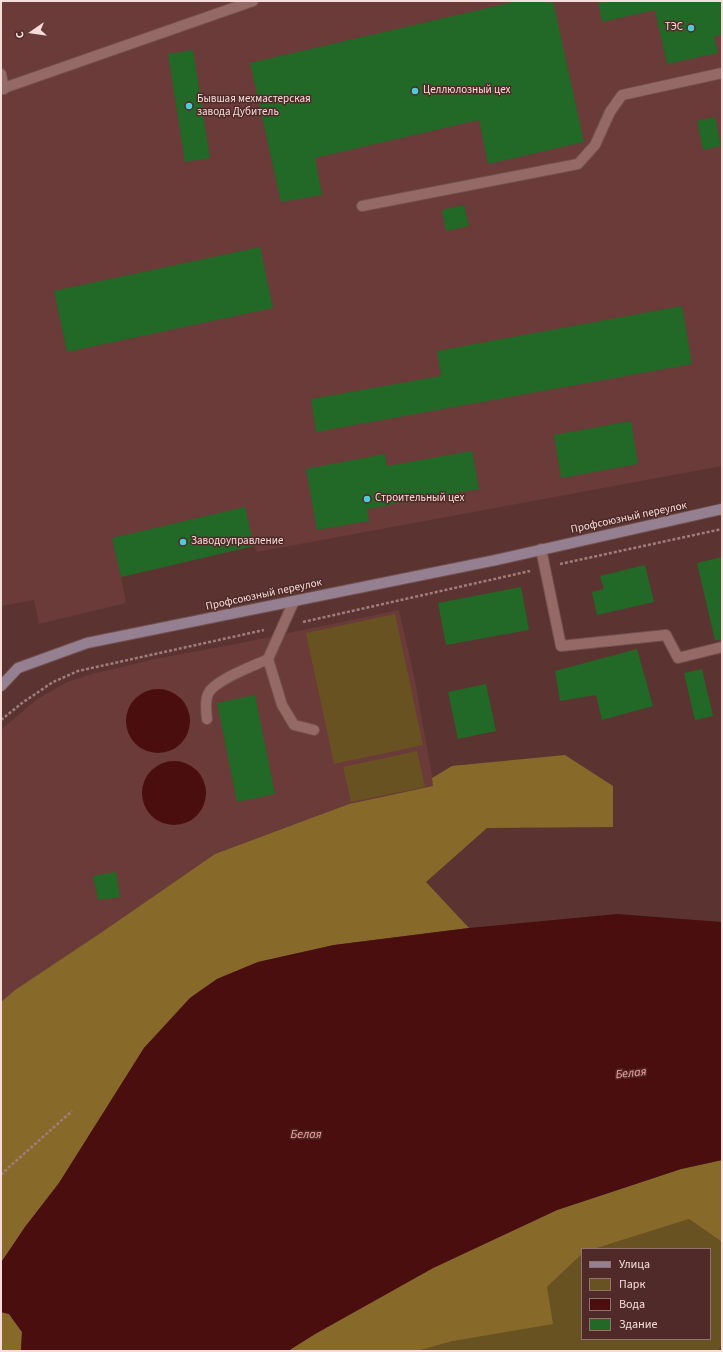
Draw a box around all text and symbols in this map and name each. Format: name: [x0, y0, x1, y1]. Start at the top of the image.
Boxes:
north arrow: [12, 12, 52, 52]
place label: ТЭС: [665, 21, 683, 35]
marker: ТЭС: [686, 23, 696, 33]
text: С: [12, 30, 28, 40]
place label: Целлюлозный цех: [423, 84, 510, 98]
marker: Целлюлозный цех: [410, 86, 420, 96]
place label: Бывшая мехмастерская завода Дубитель: [197, 93, 311, 119]
marker: Бывшая мехмастерская завода Дубитель: [184, 101, 194, 111]
place label: Строительный цех: [375, 492, 464, 506]
marker: Строительный цех: [362, 494, 372, 504]
street label: Профсоюзный переулок: [570, 499, 688, 537]
place label: Заводоуправление: [191, 535, 283, 549]
marker: Заводоуправление: [178, 537, 188, 547]
street label: Профсоюзный переулок: [205, 576, 323, 614]
water label: Белая: [615, 1065, 647, 1083]
water label: Белая: [291, 1128, 321, 1142]
legend: [581, 1248, 711, 1340]
text: Улица: [619, 1256, 650, 1273]
text: Парк: [619, 1276, 645, 1293]
text: Вода: [619, 1296, 645, 1313]
text: Здание: [619, 1316, 658, 1333]

